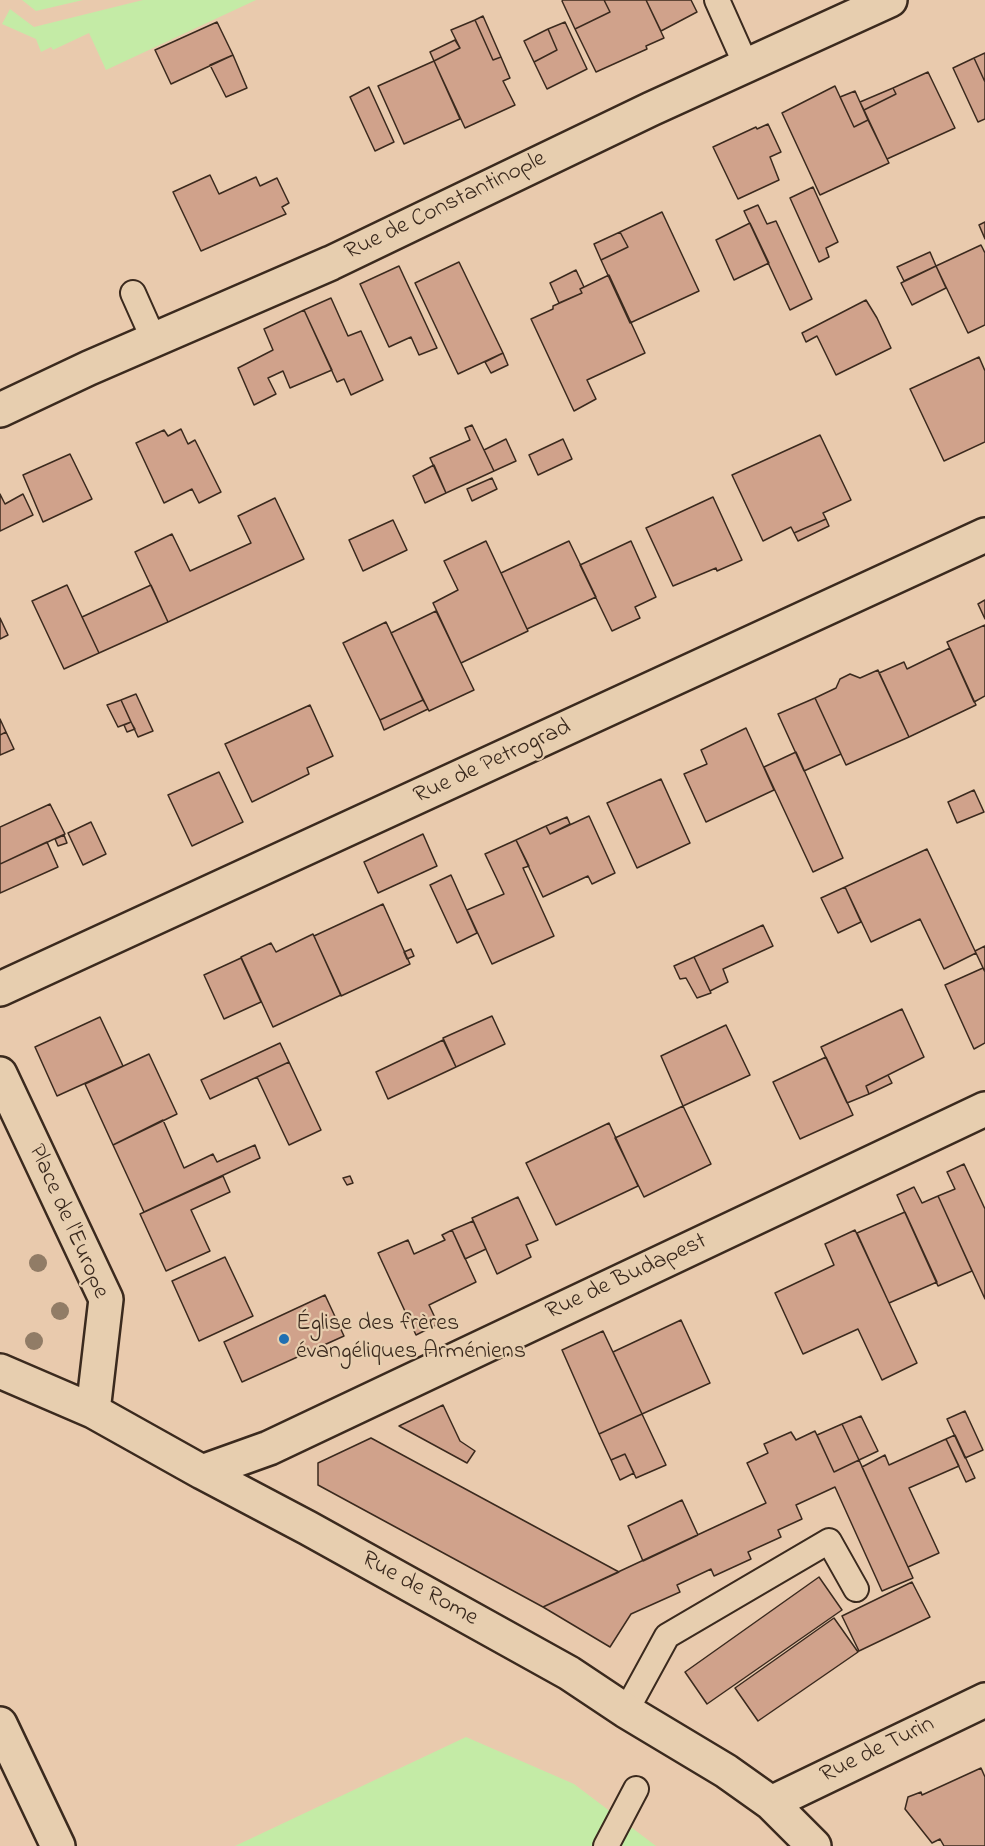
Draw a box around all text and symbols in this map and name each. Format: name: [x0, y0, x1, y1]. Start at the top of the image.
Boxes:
street label: Rue de Constantinople: [341, 146, 551, 268]
street label: Rue de Petrograd: [410, 714, 576, 812]
street label: Place de l'Europe: [20, 1141, 114, 1303]
street label: Rue de Budapest: [542, 1228, 712, 1328]
place label: Église des frères évangéliques Arméniens: [296, 1311, 526, 1367]
marker: Église des frères évangéliques Arméniens: [277, 1332, 291, 1346]
street label: Rue de Rome: [356, 1546, 482, 1634]
street label: Rue de Turin: [816, 1711, 940, 1791]

